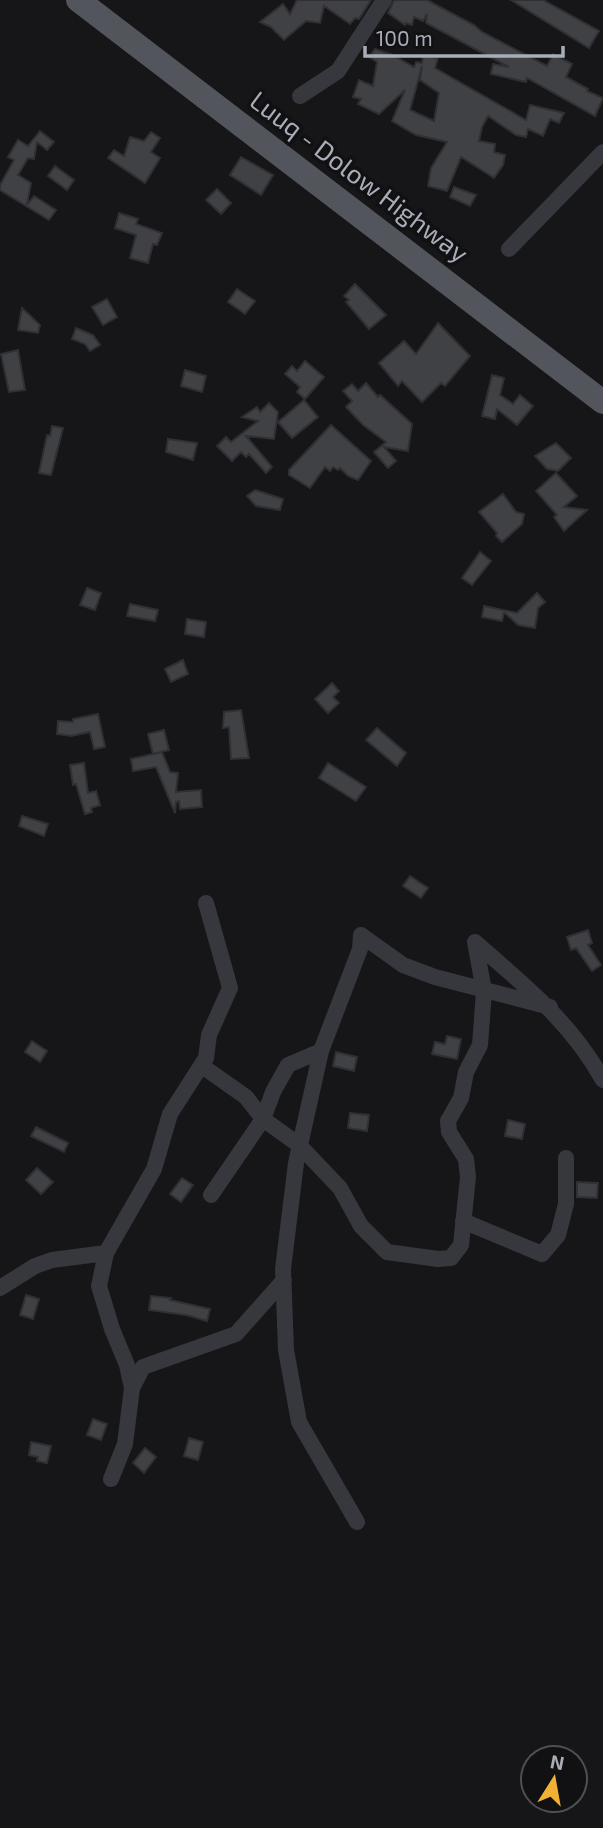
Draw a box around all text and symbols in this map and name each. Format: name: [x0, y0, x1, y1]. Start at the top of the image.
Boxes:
scale bar: [365, 14, 563, 58]
text: 100 m: [376, 25, 433, 50]
street label: Luuq - Dolow Highway: [245, 84, 475, 268]
north arrow: [519, 1744, 589, 1814]
text: N: [548, 1749, 566, 1774]

